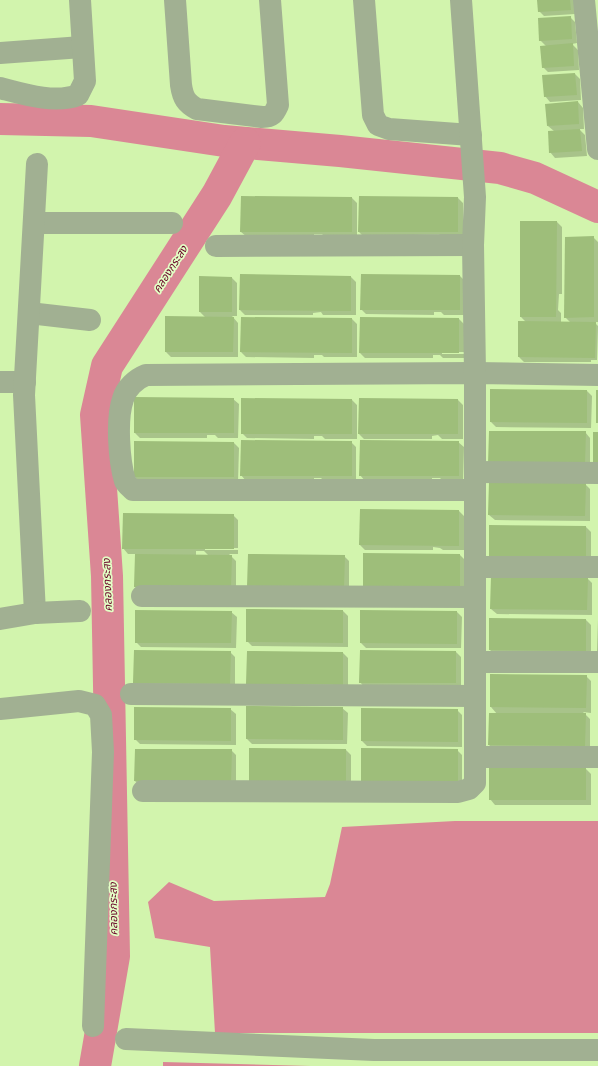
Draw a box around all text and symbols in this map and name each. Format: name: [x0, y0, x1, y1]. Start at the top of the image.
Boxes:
water label: คลองกระสง: [149, 241, 193, 296]
water label: คลองกระสง: [98, 557, 117, 612]
water label: คลองกระสง: [105, 881, 122, 936]

